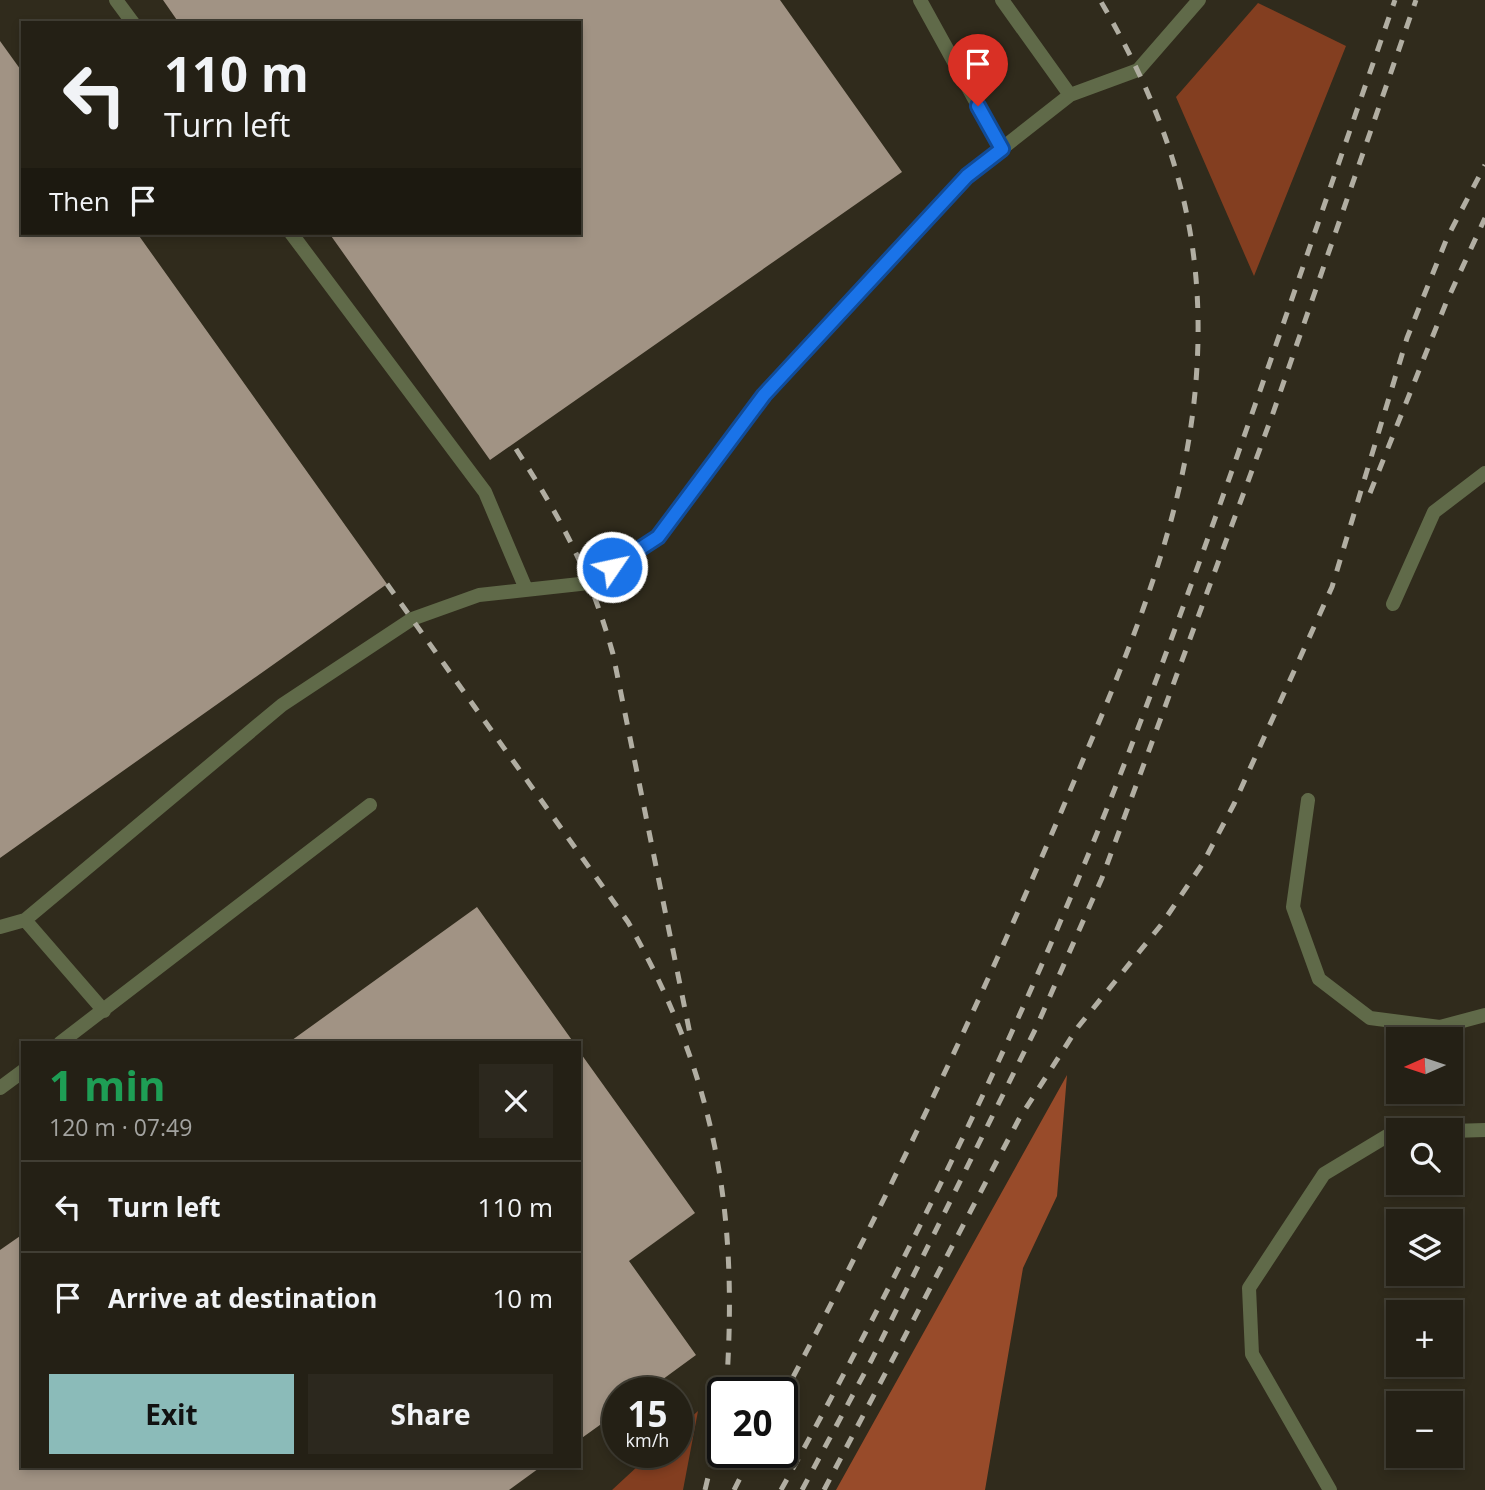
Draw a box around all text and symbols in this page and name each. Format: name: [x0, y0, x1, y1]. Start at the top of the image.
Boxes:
pin: [948, 34, 1008, 106]
text: 110 m: [164, 40, 309, 106]
icon: arrive: [959, 45, 997, 83]
icon: left: [49, 49, 140, 140]
text: Turn left: [164, 103, 290, 146]
icon: arrive: [124, 182, 162, 220]
text: Then: [49, 183, 110, 219]
position arrow: [575, 530, 649, 604]
north arrow: [1386, 1027, 1463, 1104]
map controls: [1386, 1027, 1463, 1468]
text: 1 min: [49, 1056, 166, 1113]
button: close: [479, 1064, 553, 1138]
text: 120 m · 07:49: [49, 1111, 192, 1143]
button: search: [1386, 1118, 1463, 1195]
icon: left: [49, 1188, 87, 1226]
text: Turn left: [108, 1189, 220, 1225]
text: 110 m: [478, 1189, 553, 1225]
button: layers: [1386, 1209, 1463, 1286]
icon: arrive: [49, 1279, 87, 1317]
text: Arrive at destination: [108, 1280, 377, 1316]
text: 10 m: [492, 1280, 553, 1316]
button: +: [1386, 1300, 1463, 1377]
button: Exit: [49, 1374, 294, 1454]
button: Share: [308, 1374, 553, 1454]
speed limit sign: 20: [707, 1377, 798, 1468]
text: 15: [627, 1390, 668, 1437]
button: −: [1386, 1391, 1463, 1468]
text: km/h: [626, 1428, 669, 1452]

